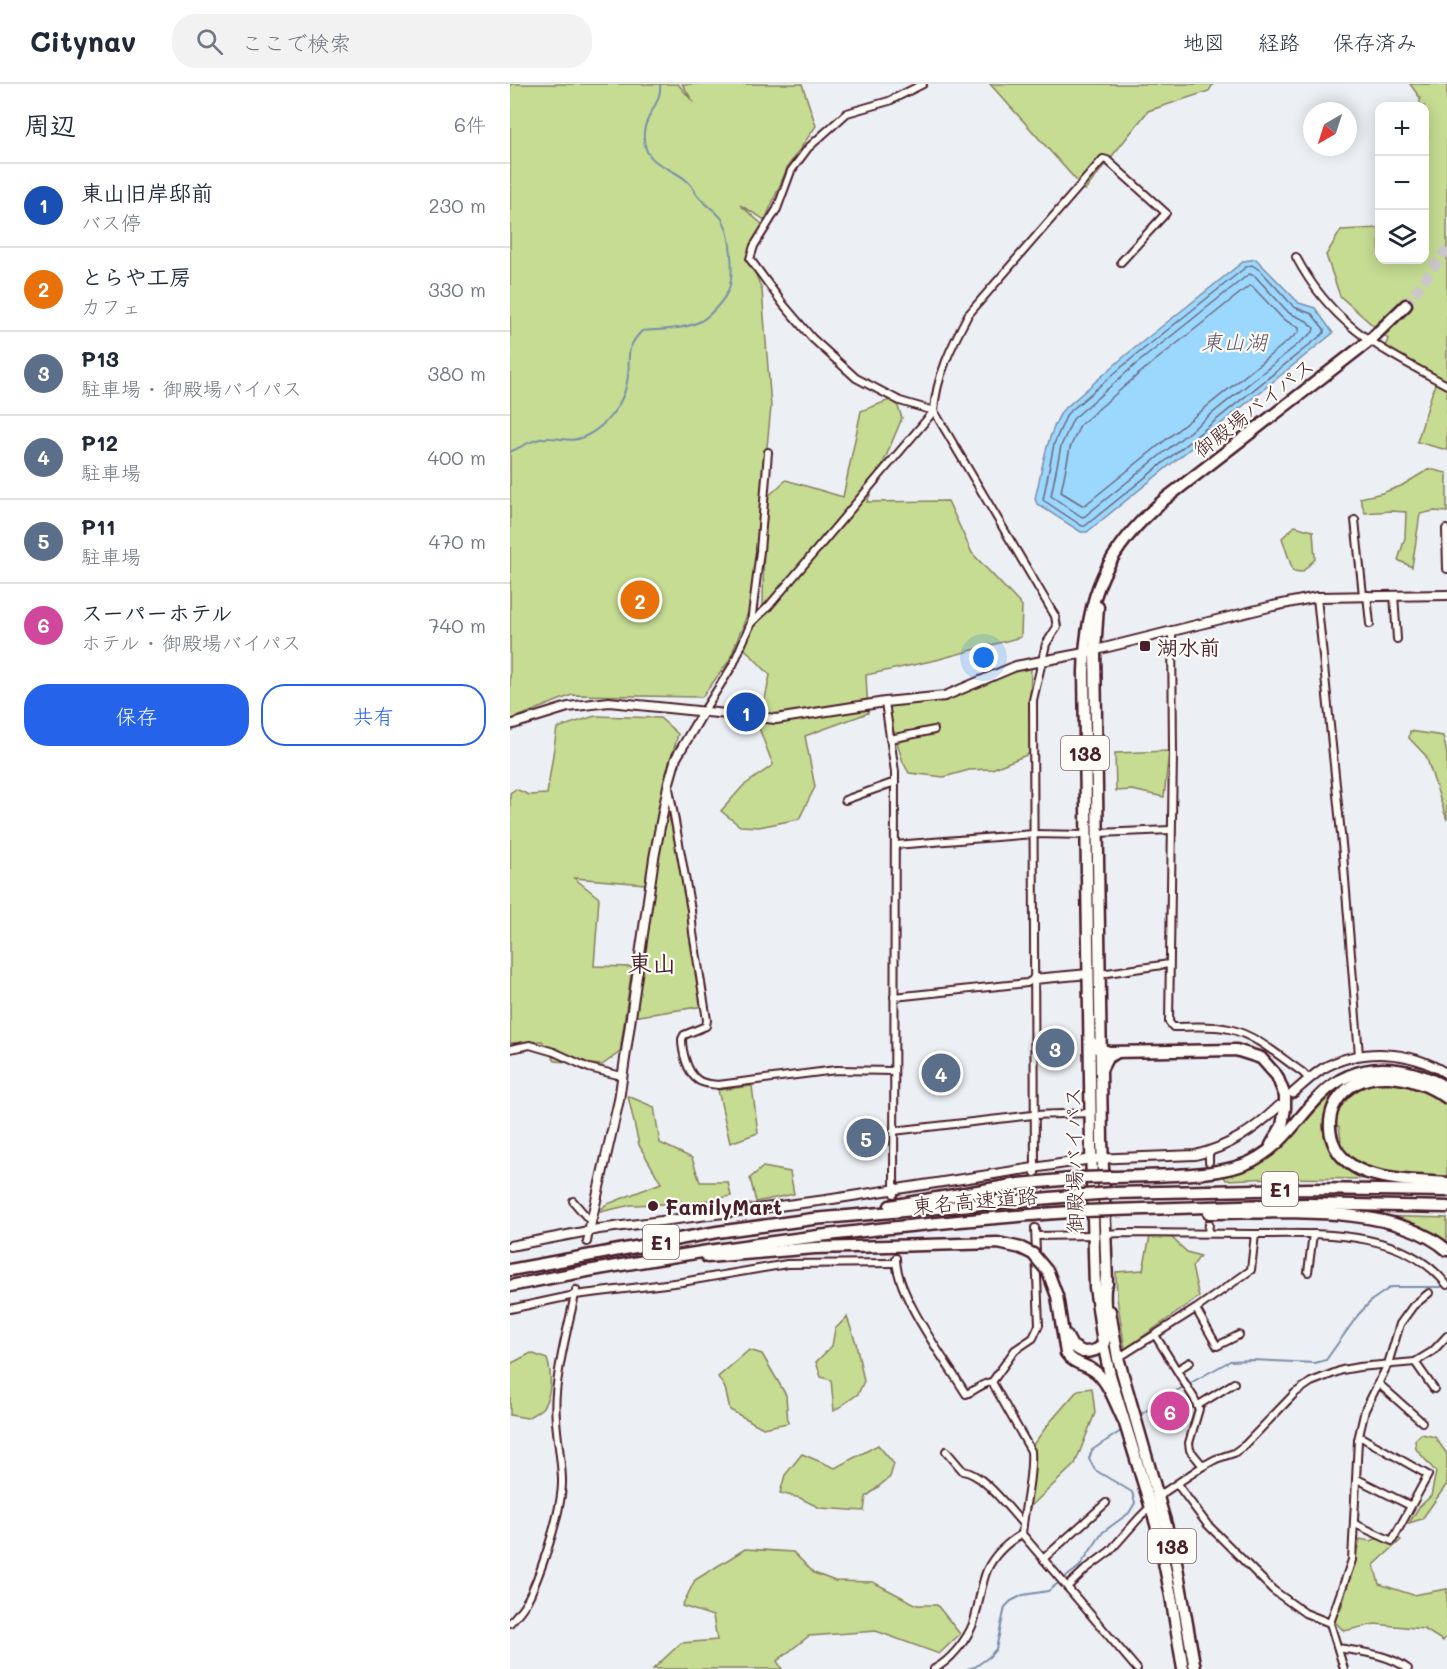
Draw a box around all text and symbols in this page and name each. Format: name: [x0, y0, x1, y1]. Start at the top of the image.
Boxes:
search box: [172, 14, 592, 68]
text: Citynav: [30, 23, 136, 59]
icon: search: [193, 25, 226, 58]
text: ここで検索: [241, 28, 351, 57]
text: 地図: [1183, 28, 1225, 55]
text: 経路: [1258, 28, 1300, 55]
text: 保存済み: [1333, 28, 1417, 55]
north arrow: [1303, 102, 1357, 156]
map controls: [1375, 102, 1429, 264]
button: +: [1375, 102, 1429, 156]
text: 周辺: [24, 108, 76, 142]
text: 6件: [454, 111, 486, 137]
button: −: [1375, 156, 1429, 210]
text: 東山旧岸邸前: [81, 178, 213, 207]
text: 1: [39, 192, 48, 218]
text: 230 m: [428, 192, 486, 218]
text: バス停: [81, 209, 141, 235]
button: layers: [1375, 210, 1429, 264]
text: とらや工房: [81, 262, 191, 291]
text: 2: [38, 276, 49, 302]
text: 330 m: [428, 276, 486, 302]
text: カフェ: [81, 293, 141, 319]
water label: 東山湖: [1201, 327, 1269, 356]
text: P13: [81, 344, 119, 373]
street label: 御殿場バイパス: [1187, 351, 1319, 463]
text: 3: [38, 360, 50, 386]
text: 380 m: [428, 360, 486, 386]
text: 駐車場 · 御殿場バイパス: [81, 375, 302, 401]
text: P12: [81, 428, 118, 457]
text: 4: [37, 444, 50, 470]
text: 400 m: [427, 444, 486, 470]
text: 駐車場: [81, 459, 141, 485]
text: P11: [81, 512, 116, 541]
text: 5: [38, 528, 49, 554]
text: 470 m: [428, 528, 486, 554]
text: 駐車場: [81, 543, 141, 569]
pin: 2: [620, 578, 660, 622]
text: スーパーホテル: [81, 598, 233, 627]
text: 6: [37, 612, 50, 638]
text: 740 m: [428, 612, 486, 638]
text: ホテル · 御殿場バイパス: [81, 629, 301, 655]
place label: 湖水前: [1157, 633, 1220, 660]
marker: 湖水前: [1138, 639, 1152, 653]
your location: [969, 643, 998, 672]
button: 保存: [24, 684, 249, 746]
button: 共有: [261, 684, 486, 746]
pin: 1: [726, 690, 766, 734]
road number: 138: [1061, 736, 1109, 770]
district label: 東山: [628, 947, 676, 978]
pin: 3: [1036, 1026, 1074, 1070]
pin: 4: [922, 1050, 960, 1096]
street label: 御殿場バイパス: [1058, 1086, 1088, 1234]
pin: 5: [846, 1116, 886, 1160]
road number: E1: [1262, 1172, 1298, 1206]
street label: 東名高速道路: [911, 1181, 1039, 1219]
place label: FamilyMart: [665, 1193, 782, 1221]
marker: FamilyMart: [646, 1199, 660, 1213]
road number: E1: [643, 1225, 679, 1259]
pin: 6: [1150, 1388, 1190, 1434]
road number: 138: [1148, 1529, 1196, 1563]

